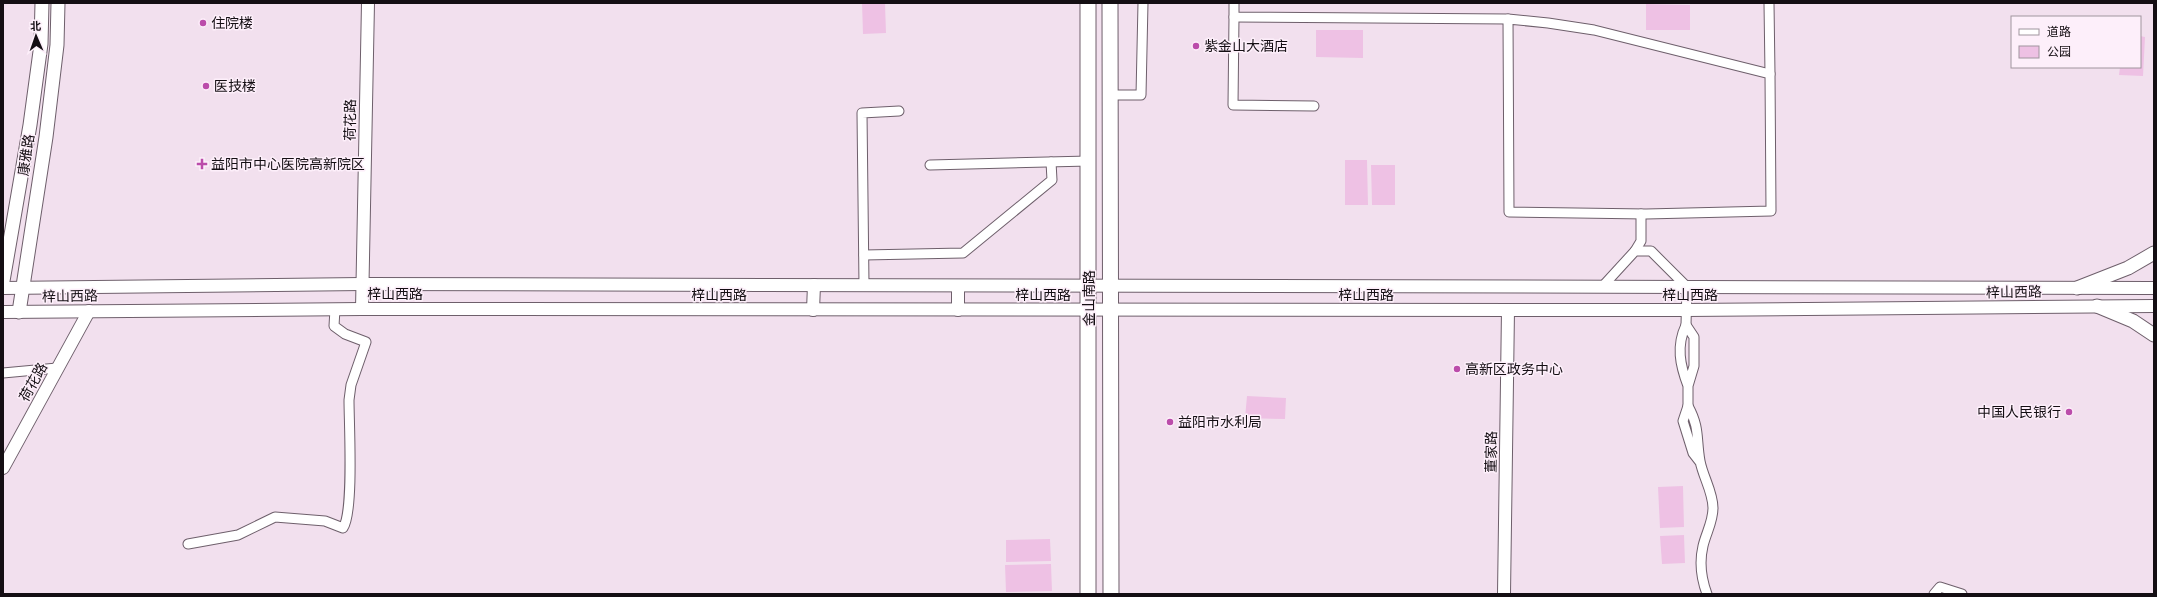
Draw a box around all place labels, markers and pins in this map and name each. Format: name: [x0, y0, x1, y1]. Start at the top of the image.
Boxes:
place label: 住院楼: [211, 14, 253, 32]
marker: 住院楼: [198, 18, 208, 28]
place label: 紫金山大酒店: [1204, 37, 1288, 55]
marker: 紫金山大酒店: [1191, 41, 1201, 51]
place label: 医技楼: [214, 77, 256, 95]
marker: 医技楼: [201, 81, 211, 91]
place label: 益阳市中心医院高新院区: [211, 155, 365, 173]
marker: 益阳市中心医院高新院区: [196, 158, 208, 170]
place label: 高新区政务中心: [1465, 360, 1563, 378]
marker: 高新区政务中心: [1452, 364, 1462, 374]
place label: 中国人民银行: [1977, 403, 2061, 421]
marker: 中国人民银行: [2064, 407, 2074, 417]
place label: 益阳市水利局: [1178, 413, 1262, 431]
marker: 益阳市水利局: [1165, 417, 1175, 427]

